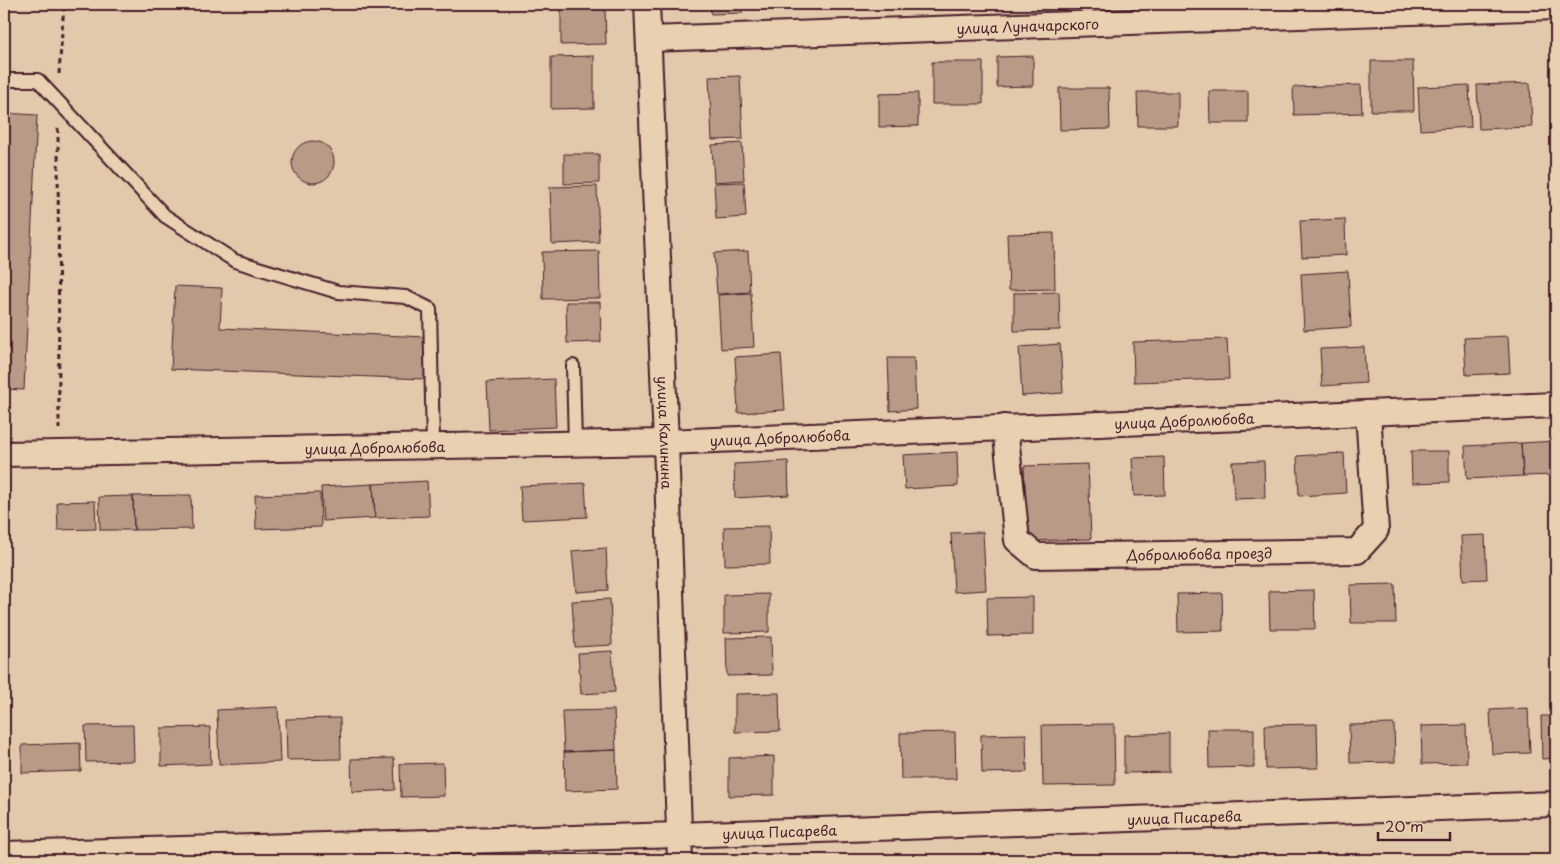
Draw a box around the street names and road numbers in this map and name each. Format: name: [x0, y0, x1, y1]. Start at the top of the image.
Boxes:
street label: улица Луначарского: [956, 13, 1099, 39]
street label: улица Калинина: [653, 376, 678, 490]
street label: улица Добролюбова: [1114, 407, 1255, 434]
street label: улица Добролюбова: [709, 424, 851, 451]
street label: улица Добролюбова: [305, 436, 446, 459]
street label: Добролюбова проезд: [1126, 542, 1272, 565]
street label: улица Писарева: [1127, 805, 1242, 830]
street label: улица Писарева: [722, 819, 838, 844]

